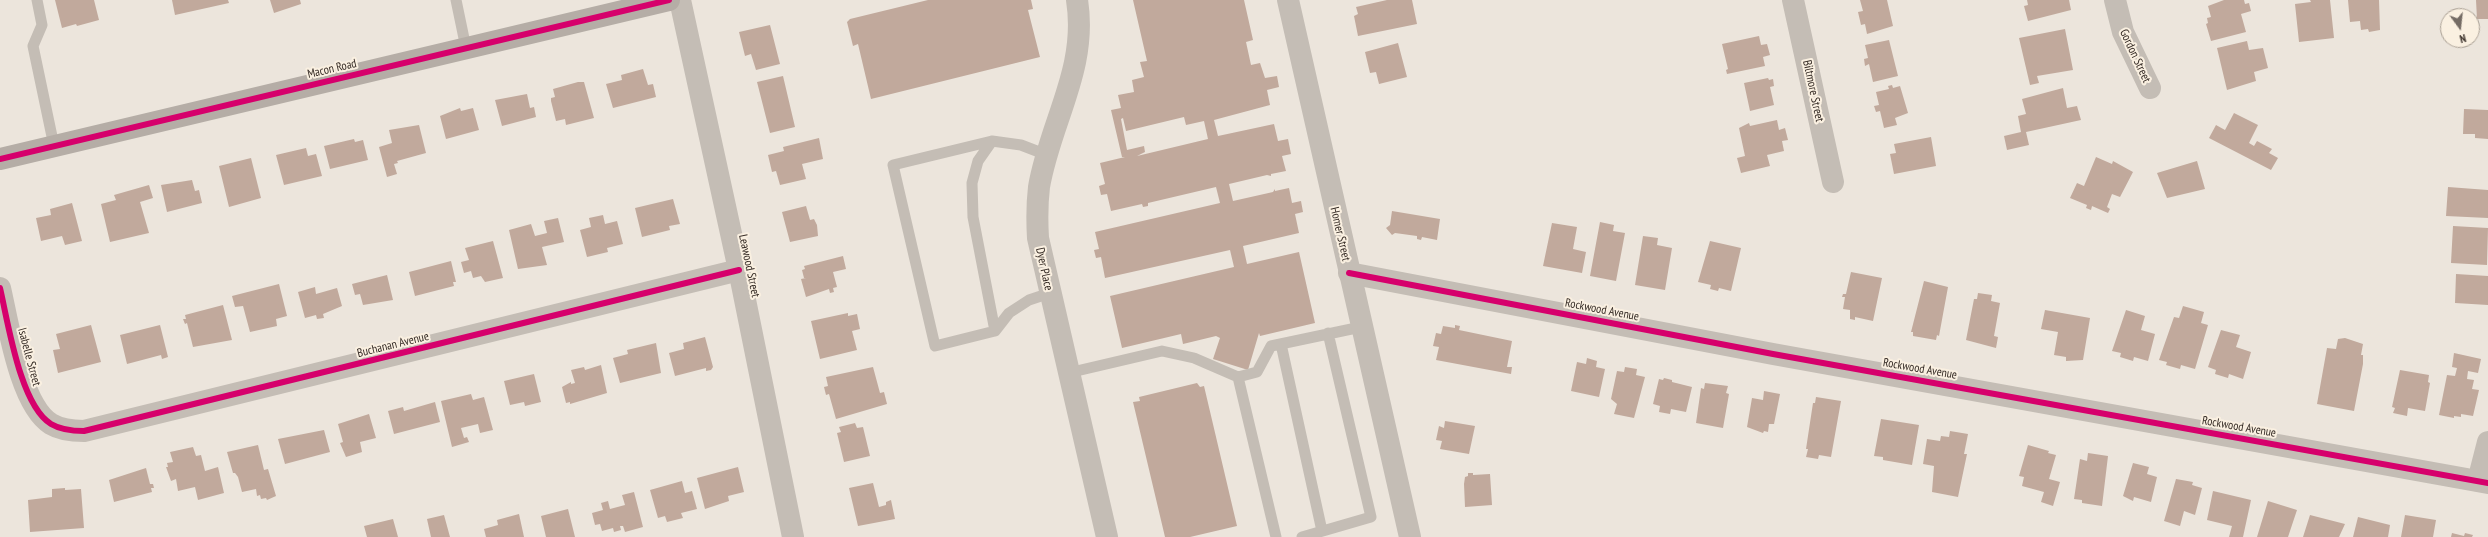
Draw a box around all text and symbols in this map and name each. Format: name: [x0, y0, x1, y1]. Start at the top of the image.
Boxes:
north arrow: [2440, 8, 2480, 48]
street label: Gordon Street: [2116, 27, 2154, 85]
text: N: [2458, 31, 2468, 46]
street label: Macon Road: [306, 56, 358, 82]
street label: Biltmore Street: [1799, 59, 1827, 123]
street label: Homer Street: [1327, 206, 1353, 262]
street label: Leawood Street: [735, 233, 763, 299]
street label: Dyer Place: [1032, 246, 1056, 292]
street label: Rockwood Avenue: [1564, 296, 1640, 324]
street label: Isabelle Street: [14, 326, 44, 388]
street label: Buchanan Avenue: [356, 329, 430, 361]
street label: Rockwood Avenue: [1882, 355, 1958, 383]
street label: Rockwood Avenue: [2201, 413, 2277, 441]

